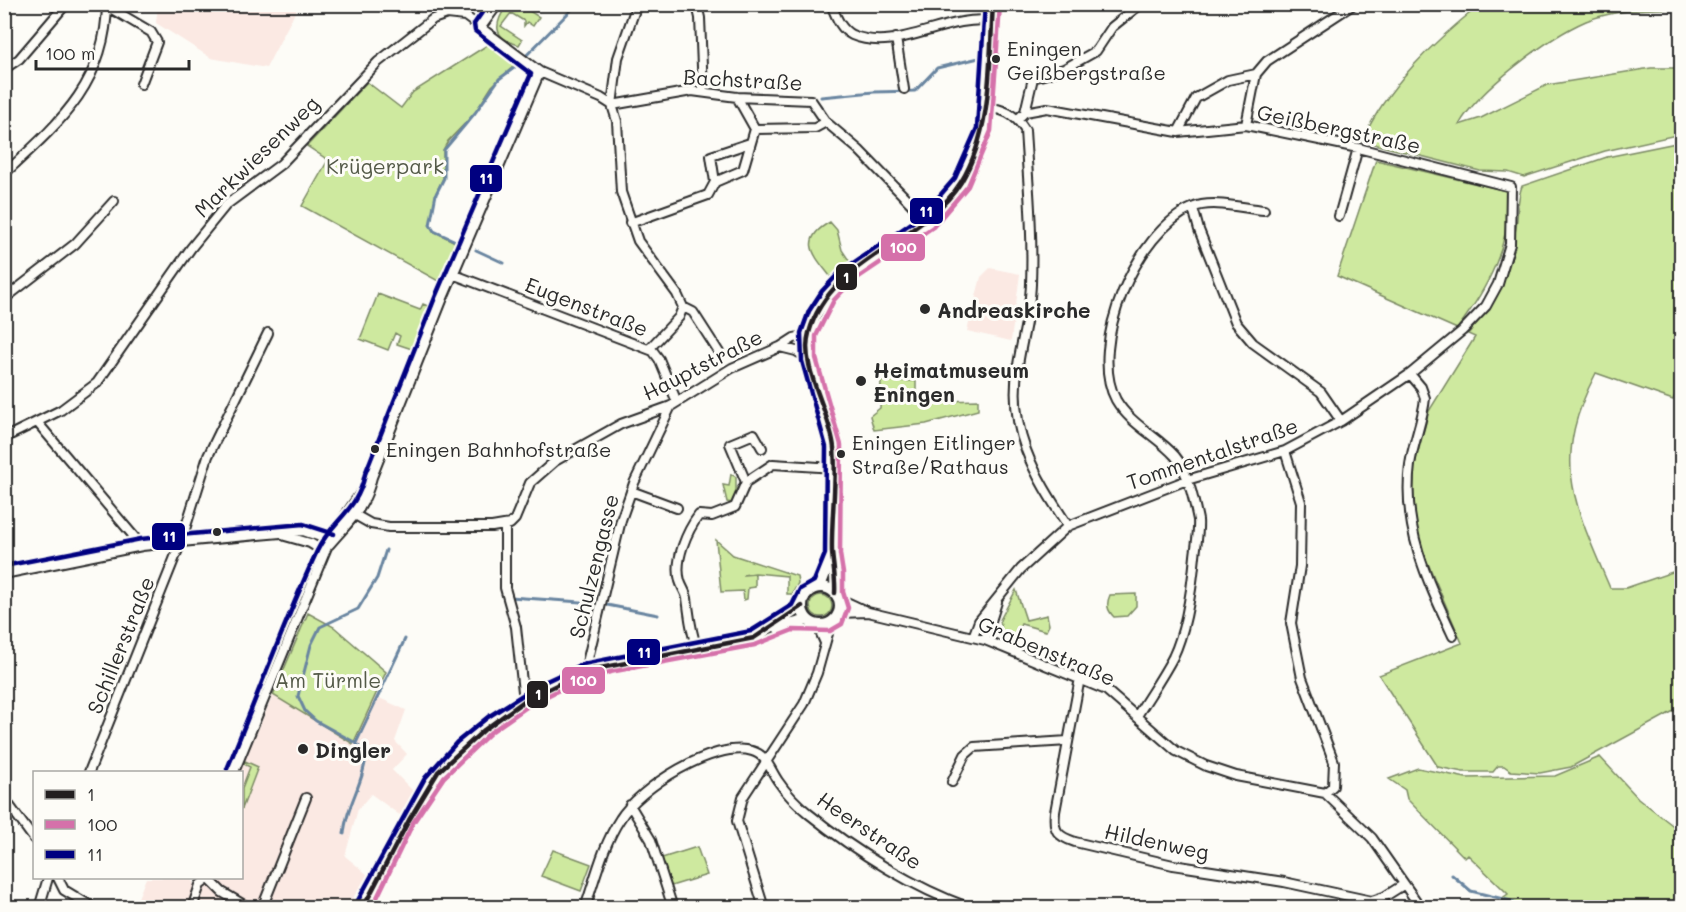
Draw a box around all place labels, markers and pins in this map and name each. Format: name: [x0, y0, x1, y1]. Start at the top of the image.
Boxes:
place label: Eningen Geißbergstraße: [1007, 35, 1166, 85]
marker: Eningen Geißbergstraße: [990, 53, 1002, 65]
place label: Andreaskirche: [937, 296, 1091, 323]
marker: Andreaskirche: [918, 302, 932, 316]
place label: Heimatmuseum Eningen: [873, 356, 1029, 407]
marker: Heimatmuseum Eningen: [854, 374, 868, 388]
place label: Eningen Eitlinger Straße/Rathaus: [852, 429, 1016, 479]
place label: Eningen Bahnhofstraße: [386, 436, 611, 462]
marker: Eningen Bahnhofstraße: [369, 443, 381, 455]
marker: Eningen Eitlinger Straße/Rathaus: [835, 448, 847, 460]
unlabelled marker: [211, 526, 223, 538]
place label: Dingler: [315, 736, 391, 763]
marker: Dingler: [296, 742, 310, 756]

